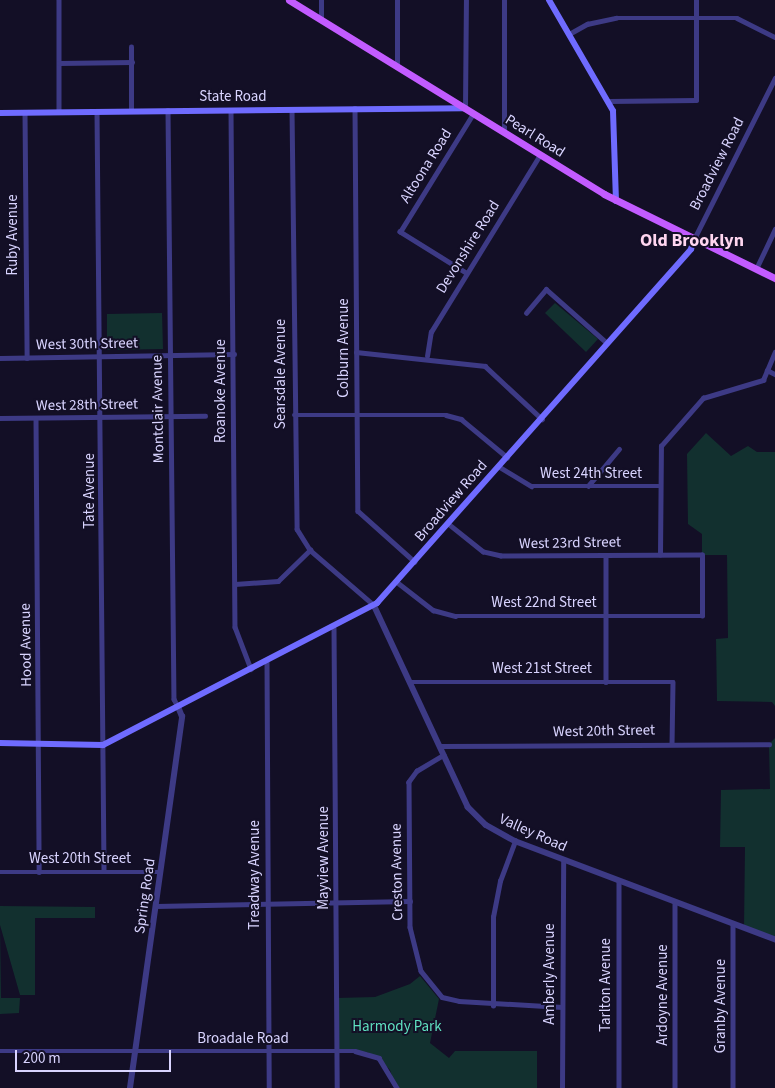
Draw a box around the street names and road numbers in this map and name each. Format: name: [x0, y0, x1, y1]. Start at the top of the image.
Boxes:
street label: State Road: [199, 88, 267, 106]
street label: Pearl Road: [502, 111, 568, 161]
street label: Broadview Road: [686, 115, 748, 213]
street label: Altoona Road: [396, 126, 456, 206]
street label: Ruby Avenue: [4, 194, 22, 276]
street label: Devonshire Road: [432, 197, 504, 297]
street label: Colburn Avenue: [335, 298, 353, 398]
street label: Searsdale Avenue: [272, 319, 290, 429]
street label: West 30th Street: [36, 334, 138, 354]
street label: Roanoke Avenue: [212, 339, 230, 443]
street label: Montclair Avenue: [148, 355, 168, 463]
street label: West 28th Street: [36, 395, 138, 415]
street label: Tate Avenue: [81, 453, 99, 529]
street label: Broadview Road: [411, 457, 491, 545]
street label: West 24th Street: [540, 465, 642, 483]
street label: West 23rd Street: [519, 533, 621, 553]
street label: West 22nd Street: [491, 594, 597, 612]
street label: Hood Avenue: [16, 603, 36, 687]
street label: West 21st Street: [492, 660, 592, 678]
street label: West 20th Street: [553, 721, 655, 741]
street label: Mayview Avenue: [315, 806, 333, 910]
street label: Valley Road: [496, 810, 570, 856]
street label: Treadway Avenue: [246, 820, 264, 930]
street label: Creston Avenue: [387, 823, 407, 921]
street label: West 20th Street: [29, 850, 131, 868]
street label: Spring Road: [131, 857, 159, 935]
street label: Amberly Avenue: [541, 923, 559, 1025]
street label: Tarlton Avenue: [597, 938, 615, 1032]
street label: Ardoyne Avenue: [654, 944, 672, 1046]
street label: Granby Avenue: [712, 959, 730, 1053]
street label: Broadale Road: [197, 1030, 289, 1048]

